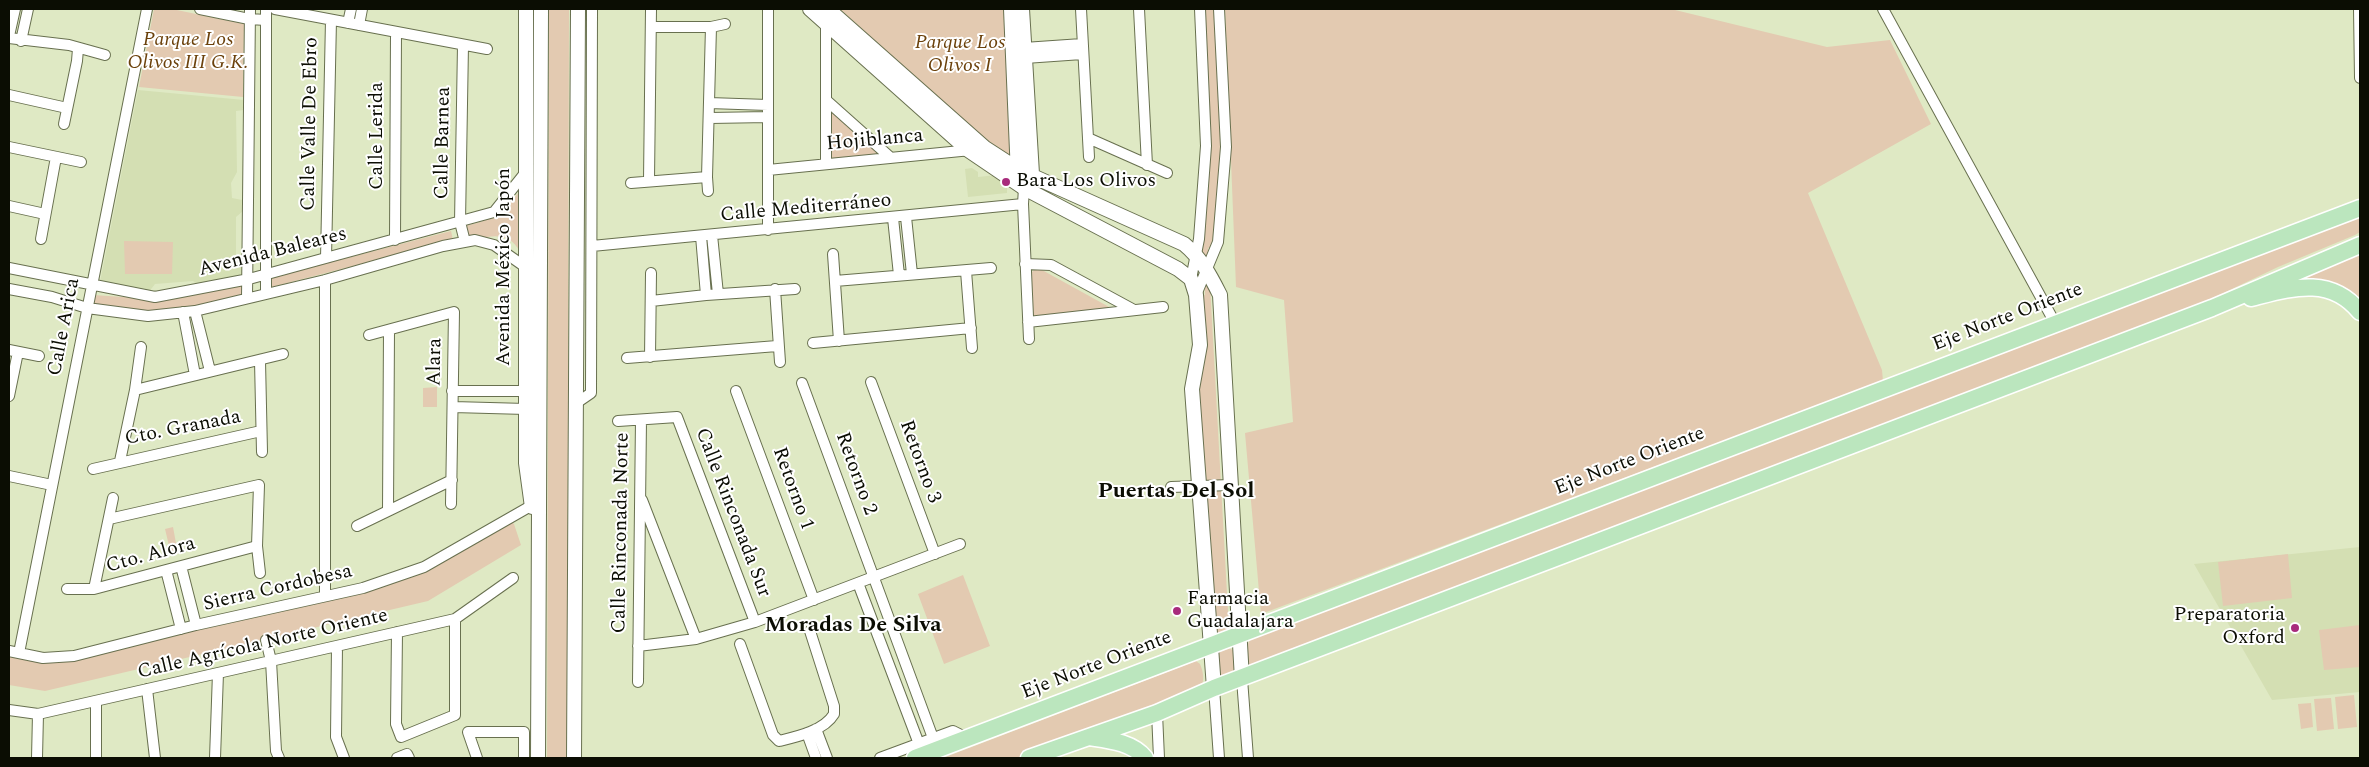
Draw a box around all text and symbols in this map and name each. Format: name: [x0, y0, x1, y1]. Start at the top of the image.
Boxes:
park label: Parque Los Olivos III G.K.: [127, 29, 249, 76]
park label: Parque Los Olivos I: [915, 32, 1005, 79]
street label: Calle Valle De Ebro: [297, 37, 325, 211]
street label: Calle Lerida: [366, 82, 390, 190]
street label: Calle Barnea: [431, 86, 457, 200]
street label: Hojiblanca: [825, 125, 925, 157]
street label: Avenida México Japón: [493, 168, 517, 366]
place label: Bara Los Olivos: [1016, 170, 1156, 194]
marker: Bara Los Olivos: [1000, 176, 1012, 188]
street label: Calle Mediterráneo: [719, 190, 893, 228]
street label: Avenida Baleares: [196, 223, 350, 283]
street label: Calle Arica: [44, 276, 86, 378]
street label: Eje Norte Oriente: [1930, 278, 2086, 358]
street label: Alara: [424, 338, 448, 386]
street label: Cto. Granada: [123, 406, 243, 452]
street label: Retorno 3: [893, 417, 945, 507]
street label: Eje Norte Oriente: [1552, 422, 1708, 502]
street label: Calle Rinconada Sur: [689, 425, 775, 601]
street label: Retorno 2: [829, 429, 881, 519]
street label: Calle Rinconada Norte: [608, 432, 636, 634]
street label: Retorno 1: [766, 444, 818, 534]
district label: Puertas Del Sol: [1098, 480, 1254, 506]
street label: Cto. Alora: [104, 533, 198, 579]
street label: Sierra Cordobesa: [201, 560, 355, 618]
place label: Farmacia Guadalajara: [1187, 588, 1294, 635]
place label: Preparatoria Oxford: [2174, 604, 2285, 651]
street label: Calle Agrícola Norte Oriente: [136, 605, 390, 685]
marker: Farmacia Guadalajara: [1171, 605, 1183, 617]
district label: Moradas De Silva: [764, 614, 942, 640]
marker: Preparatoria Oxford: [2289, 622, 2301, 634]
street label: Eje Norte Oriente: [1019, 626, 1175, 706]

